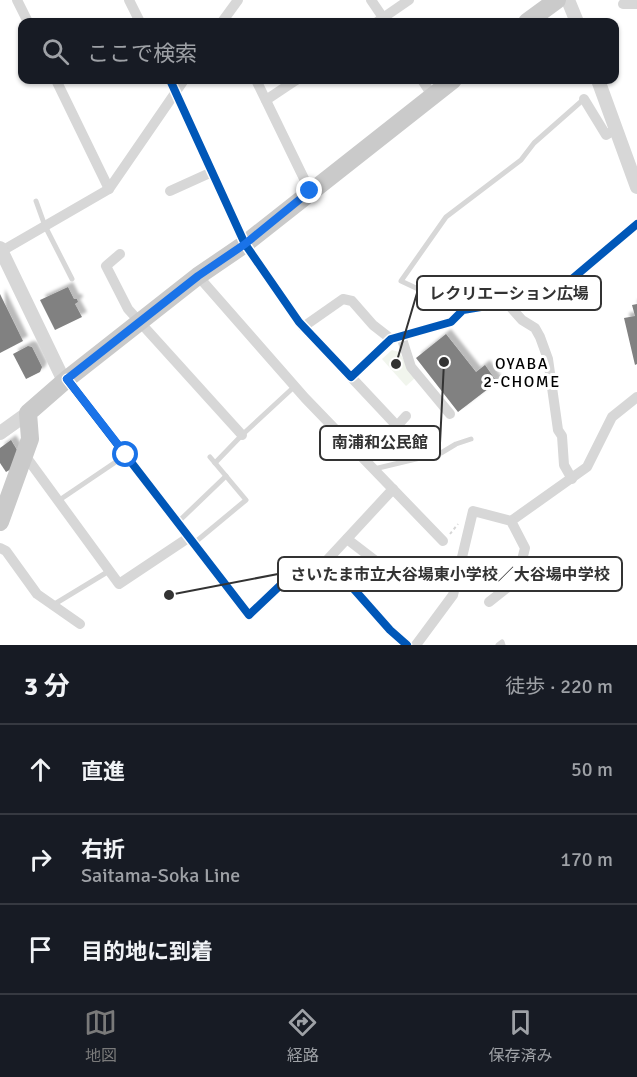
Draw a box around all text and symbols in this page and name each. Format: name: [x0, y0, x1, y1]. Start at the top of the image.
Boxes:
search box: [18, 18, 619, 84]
icon: search: [39, 35, 72, 68]
text: ここで検索: [87, 40, 197, 67]
route end: [296, 177, 322, 203]
callout: レクリエーション広場: [417, 276, 601, 310]
text: レクリエーション広場: [429, 284, 589, 304]
district label: OYABA 2-CHOME: [483, 354, 561, 392]
callout: 南浦和公民館: [320, 426, 440, 460]
text: 南浦和公民館: [332, 433, 428, 453]
route start: [112, 441, 138, 467]
callout: さいたま市立大谷場東小学校／大谷場中学校: [278, 557, 622, 591]
text: さいたま市立大谷場東小学校／大谷場中学校: [290, 565, 610, 585]
text: 3 分: [24, 671, 70, 703]
text: 徒歩 · 220 m: [505, 674, 613, 699]
icon: ahead: [24, 753, 57, 786]
text: 50 m: [571, 757, 613, 782]
text: 直進: [81, 758, 125, 785]
text: 右折: [81, 836, 125, 863]
icon: right: [24, 843, 57, 876]
text: 170 m: [560, 847, 613, 872]
text: Saitama-Soka Line: [81, 863, 240, 888]
icon: arrive: [24, 933, 57, 966]
text: 目的地に到着: [81, 938, 213, 965]
tab: 地図: [84, 1006, 117, 1066]
tab: 経路: [286, 1006, 319, 1066]
tab: 保存済み: [488, 1006, 552, 1066]

